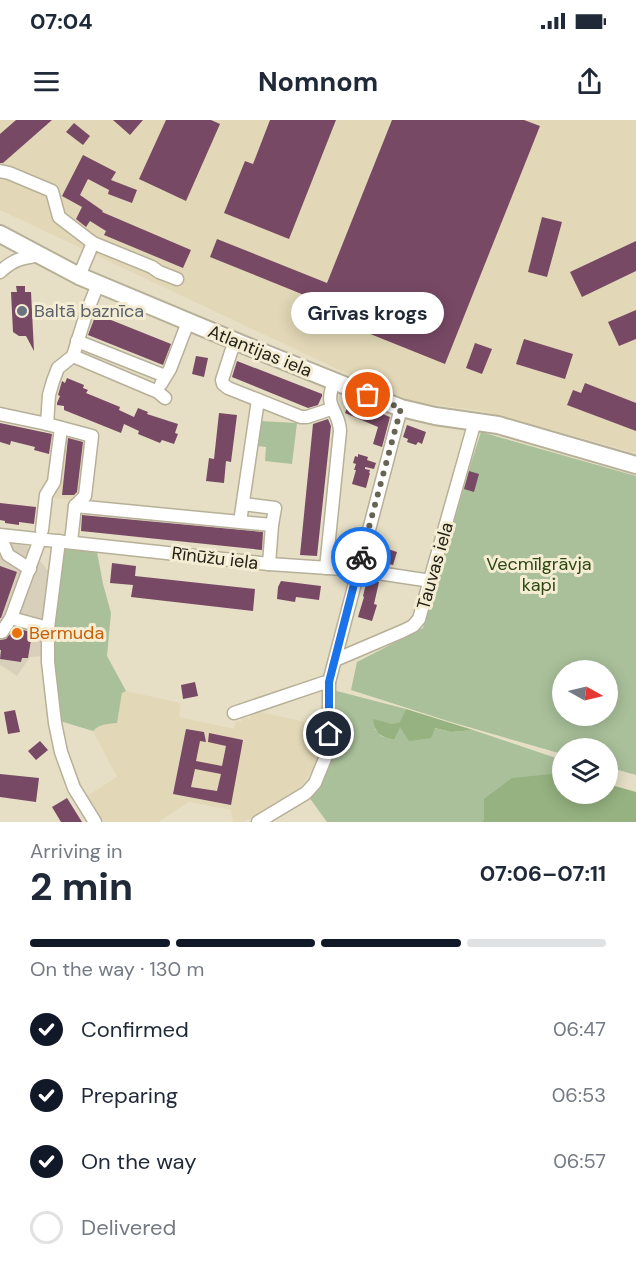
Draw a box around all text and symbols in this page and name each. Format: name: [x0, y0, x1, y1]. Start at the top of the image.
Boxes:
text: 07:04: [30, 7, 93, 36]
text: Nomnom: [258, 64, 378, 99]
icon: menu: [30, 65, 63, 98]
icon: share: [573, 65, 606, 98]
callout: Grīvas krogs: [292, 293, 445, 335]
place label: Baltā baznīca: [34, 299, 144, 323]
text: Grīvas krogs: [307, 300, 428, 326]
marker: Baltā baznīca: [15, 304, 29, 318]
street label: Atlantijas iela: [204, 319, 316, 383]
pin: [342, 369, 393, 420]
icon: bag: [351, 378, 384, 411]
street label: Tauvas iela: [411, 519, 459, 613]
courier: [331, 527, 391, 587]
street label: Rīnūžu iela: [170, 541, 260, 575]
icon: bike: [345, 541, 378, 574]
park label: Vecmīlgrāvja kapi: [486, 552, 592, 597]
place label: Bermuda: [29, 621, 104, 645]
marker: Bermuda: [10, 626, 24, 640]
north arrow: [552, 660, 618, 726]
map controls: [552, 660, 618, 804]
pin: [303, 708, 354, 759]
icon: home: [312, 717, 345, 750]
button: layers: [552, 738, 618, 804]
text: Arriving in: [30, 838, 122, 864]
text: 07:06–07:11: [480, 859, 606, 888]
text: 2 min: [30, 861, 133, 912]
text: On the way · 130 m: [30, 956, 204, 982]
icon: check: [30, 1013, 63, 1046]
text: Confirmed: [81, 1015, 189, 1044]
text: 06:47: [553, 1016, 606, 1042]
icon: check: [30, 1079, 63, 1112]
text: Preparing: [81, 1081, 178, 1110]
text: 06:53: [552, 1082, 606, 1108]
icon: check: [30, 1145, 63, 1178]
text: On the way: [81, 1147, 196, 1176]
text: 06:57: [553, 1148, 606, 1174]
text: Delivered: [81, 1213, 176, 1242]

